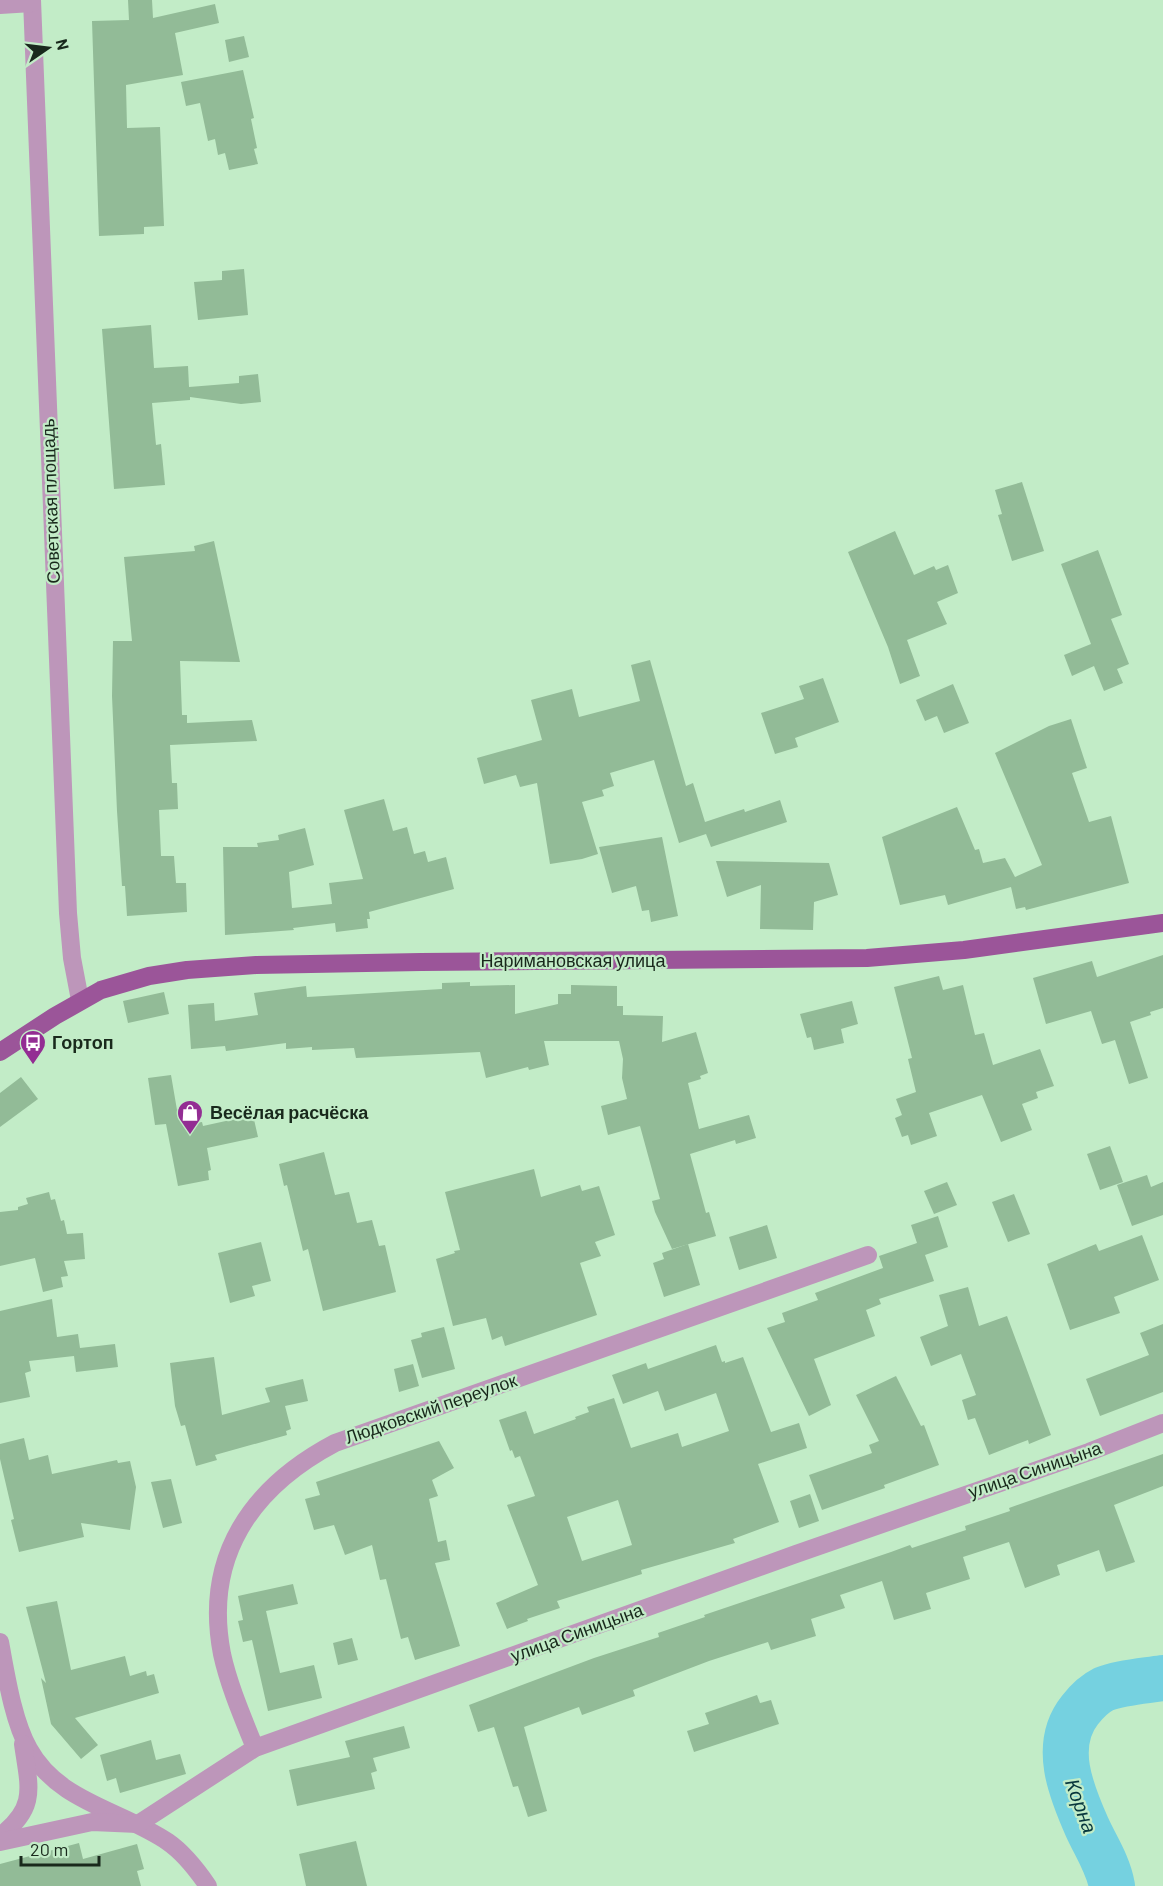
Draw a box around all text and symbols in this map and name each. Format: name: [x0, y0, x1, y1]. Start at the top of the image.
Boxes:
north arrow: [18, 18, 78, 78]
text: N: [53, 37, 74, 52]
street label: Советская площадь: [36, 418, 64, 584]
street label: Наримановская улица: [481, 949, 666, 971]
bus stop icon: Гортоп: [18, 1028, 48, 1066]
place label: Гортоп: [52, 1031, 114, 1053]
shop icon: Весёлая расчёска: [175, 1098, 205, 1136]
place label: Весёлая расчёска: [210, 1101, 369, 1123]
street label: Людковский переулок: [342, 1368, 520, 1448]
street label: улица Синицына: [965, 1436, 1105, 1502]
street label: улица Синицына: [507, 1598, 647, 1666]
water label: Корна: [1061, 1775, 1103, 1836]
scale bar: [21, 1829, 99, 1867]
text: 20 m: [30, 1838, 68, 1860]

